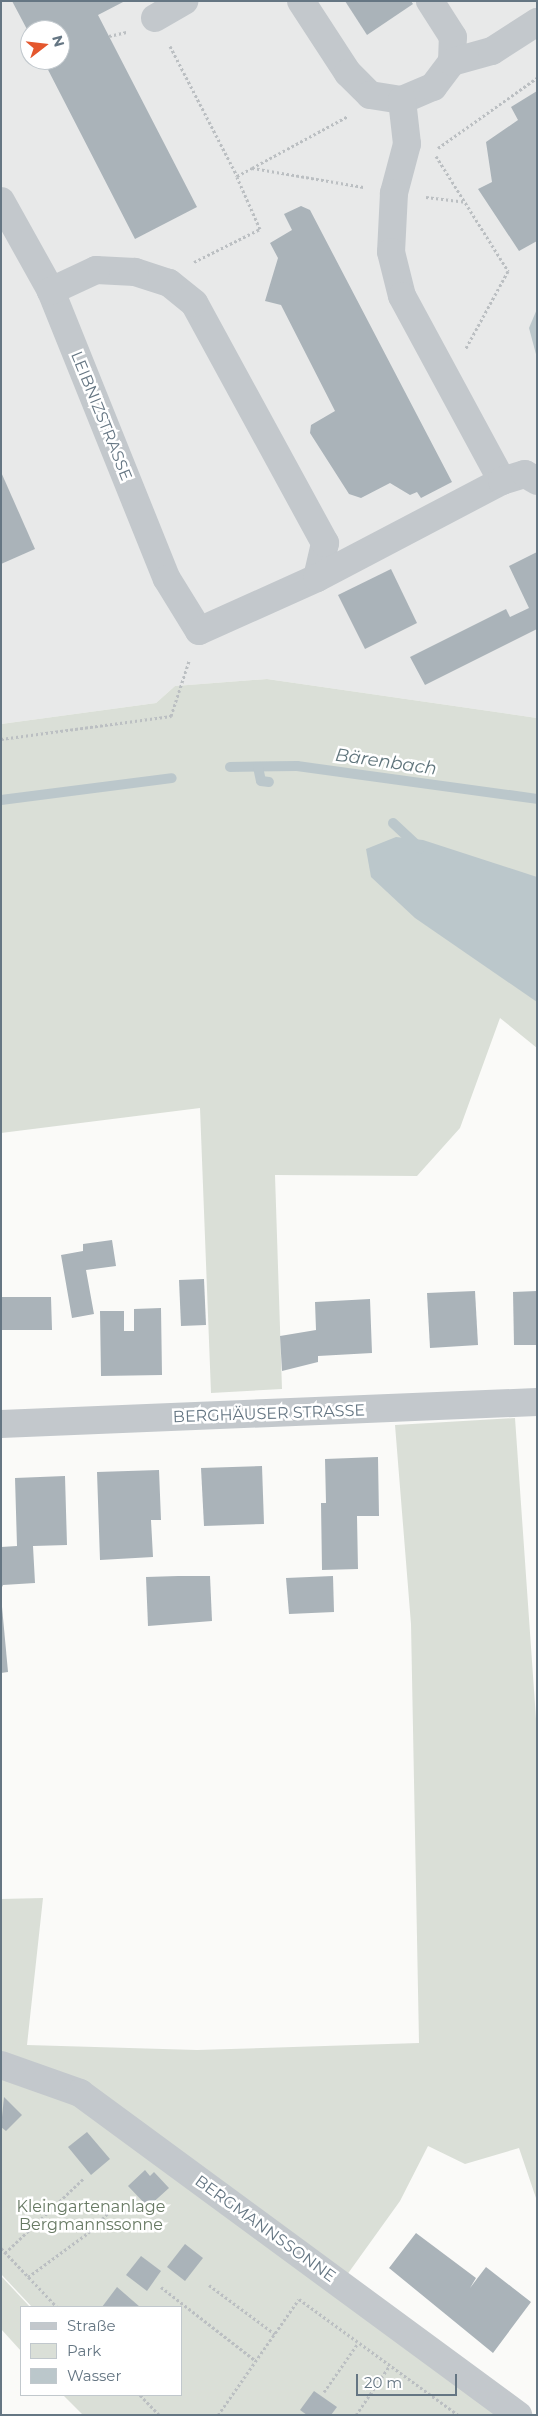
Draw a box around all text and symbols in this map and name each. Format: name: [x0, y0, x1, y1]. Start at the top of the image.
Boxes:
north arrow: [20, 20, 70, 70]
text: N: [48, 33, 69, 49]
street label: LEIBNIZSTRASSE: [66, 349, 136, 483]
water label: Bärenbach: [334, 744, 438, 780]
street label: BERGHÄUSER STRASSE: [173, 1401, 365, 1427]
street label: BERGMANNSSONNE: [191, 2171, 339, 2287]
park label: Kleingartenanlage Bergmannssonne: [17, 2197, 165, 2235]
legend: [20, 2306, 182, 2396]
text: Straße: [67, 2316, 116, 2335]
text: Park: [67, 2341, 101, 2360]
scale bar: [358, 2364, 459, 2396]
text: Wasser: [67, 2366, 121, 2385]
text: 20 m: [364, 2373, 402, 2392]

